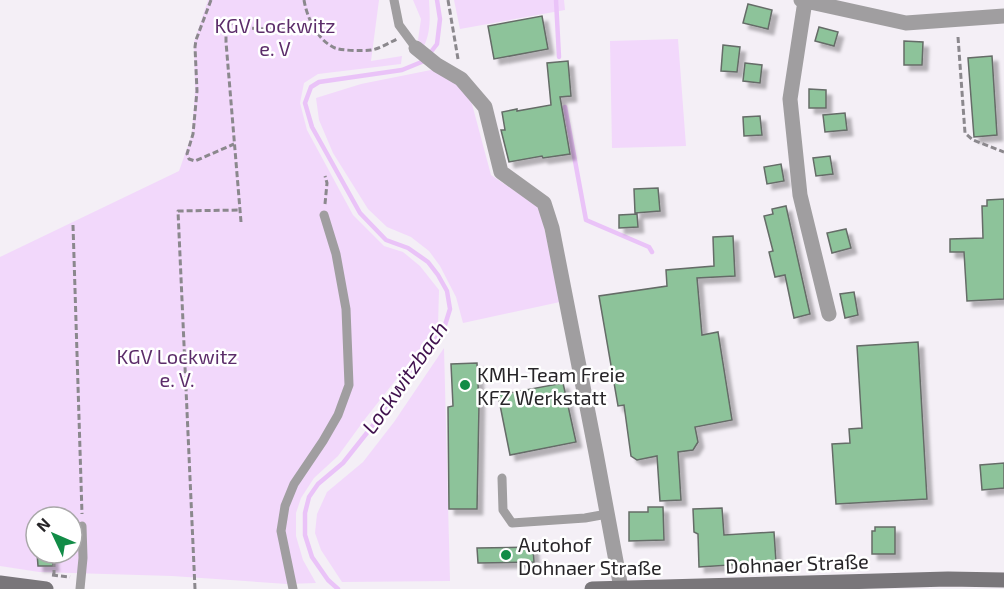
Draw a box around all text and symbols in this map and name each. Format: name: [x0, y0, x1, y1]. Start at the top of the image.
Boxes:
park label: KGV Lockwitz e. V: [215, 13, 335, 60]
water label: Lockwitzbach: [356, 316, 452, 438]
park label: KGV Lockwitz e. V.: [117, 344, 237, 391]
place label: KMH-Team Freie KFZ Werkstatt: [477, 362, 625, 409]
marker: KMH-Team Freie KFZ Werkstatt: [458, 378, 472, 392]
north arrow: [24, 505, 84, 565]
text: N: [32, 513, 54, 535]
place label: Autohof Dohnaer Straße: [518, 532, 662, 579]
marker: Autohof Dohnaer Straße: [499, 548, 513, 562]
street label: Dohnaer Straße: [725, 549, 869, 577]

